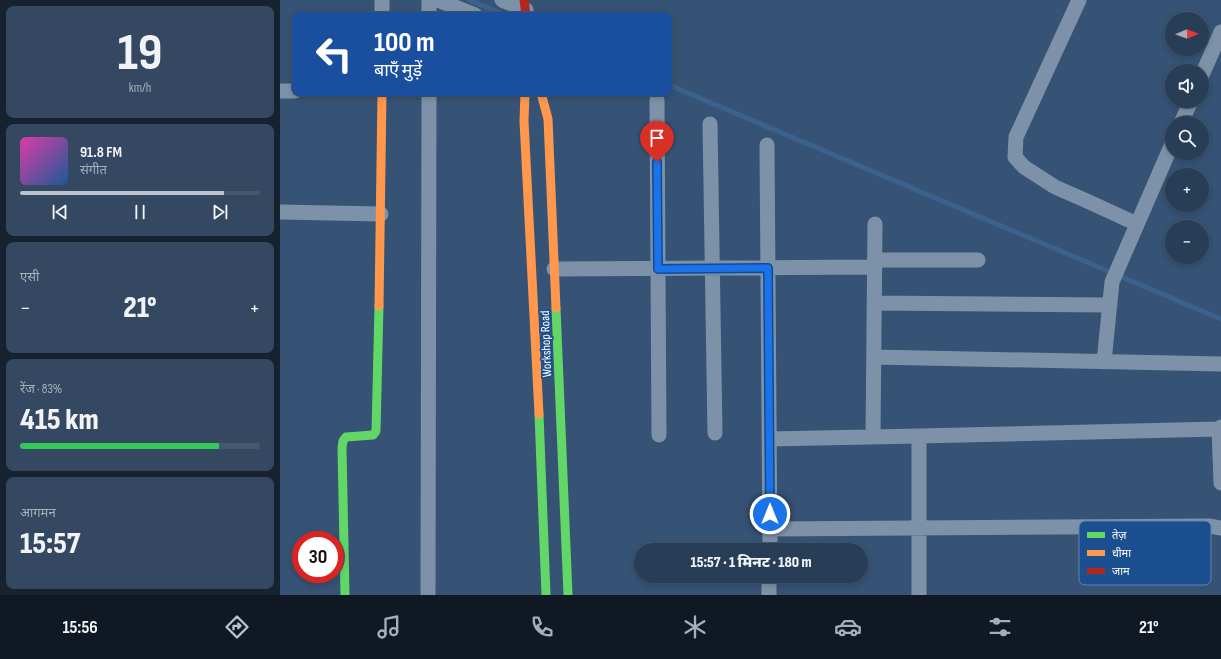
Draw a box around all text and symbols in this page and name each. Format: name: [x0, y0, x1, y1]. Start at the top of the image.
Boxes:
north arrow: [1165, 12, 1209, 56]
map controls: [1165, 12, 1209, 264]
text: 19: [117, 22, 163, 85]
text: 100 m: [374, 26, 435, 59]
icon: left: [308, 28, 360, 80]
text: बाएँ मुड़ें: [374, 60, 422, 81]
button: sound: [1165, 64, 1209, 108]
text: km/h: [129, 80, 151, 96]
button: search: [1165, 116, 1209, 160]
pin: [640, 121, 674, 162]
icon: arrive: [646, 127, 668, 149]
text: 91.8 FM: [80, 143, 122, 162]
text: संगीत: [80, 162, 107, 178]
button: +: [1165, 168, 1209, 212]
icon: previous: [49, 201, 71, 223]
icon: pause: [129, 201, 151, 223]
icon: next: [209, 201, 231, 223]
button: −: [1165, 220, 1209, 264]
text: एसी: [20, 269, 39, 285]
text: 21°: [123, 290, 157, 326]
text: −: [20, 295, 31, 322]
text: +: [249, 295, 260, 322]
street label: Workshop Road: [537, 310, 555, 378]
text: रेंज · 83%: [20, 381, 62, 397]
text: 415 km: [20, 402, 99, 438]
position arrow: [749, 493, 791, 535]
text: आगमन: [20, 505, 56, 521]
legend: [1079, 521, 1211, 585]
text: 15:57: [20, 526, 80, 562]
text: तेज़: [1112, 529, 1127, 542]
speed limit sign: 30: [292, 531, 344, 583]
text: धीमा: [1112, 547, 1131, 560]
text: 15:57 · 1 मिनट · 180 m: [690, 553, 812, 572]
text: जाम: [1112, 565, 1130, 578]
icon: directions: [223, 613, 251, 641]
icon: music: [375, 613, 403, 641]
icon: phone: [528, 613, 556, 641]
icon: climate: [681, 613, 709, 641]
icon: car: [834, 613, 862, 641]
icon: filters: [986, 613, 1014, 641]
text: 15:56: [62, 617, 98, 638]
text: 21°: [1139, 617, 1159, 638]

